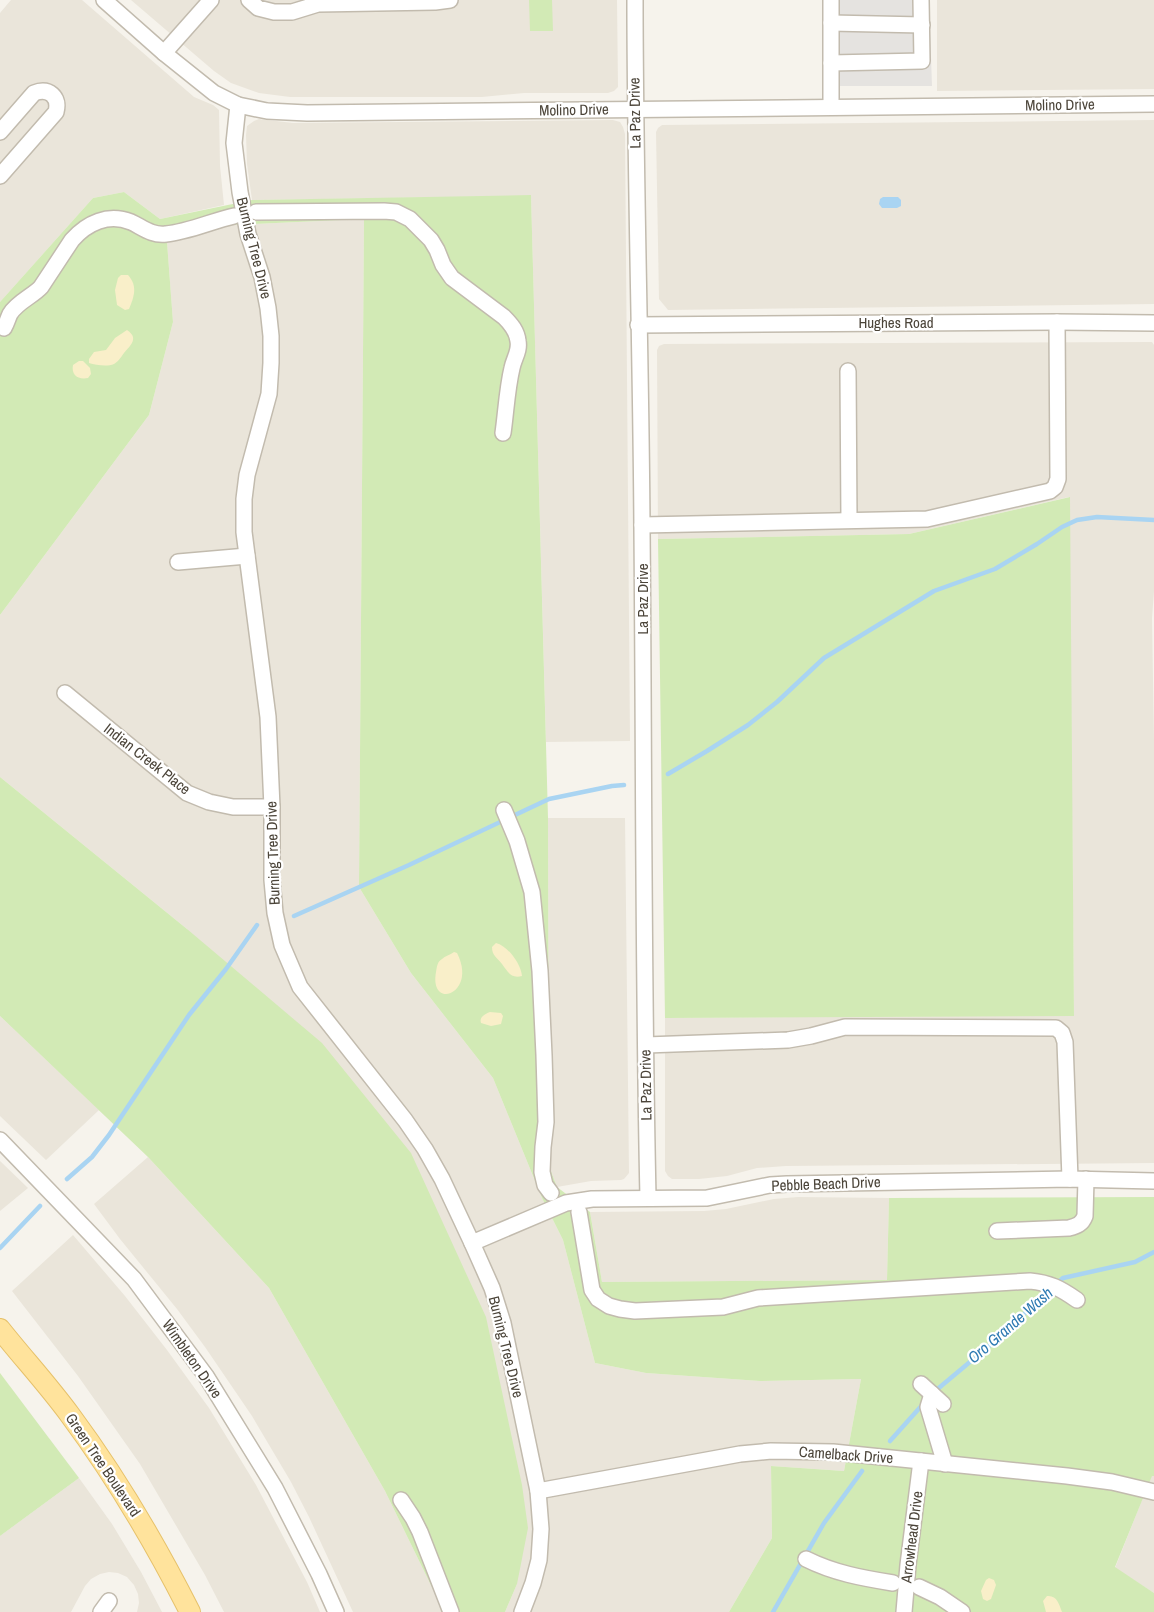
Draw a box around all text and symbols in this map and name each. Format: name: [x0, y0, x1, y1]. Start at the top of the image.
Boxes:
street label: La Paz Drive: [623, 77, 646, 149]
street label: Molino Drive: [1025, 93, 1095, 116]
street label: Molino Drive: [539, 98, 609, 121]
street label: Burning Tree Drive: [232, 195, 277, 301]
street label: Hughes Road: [858, 312, 934, 333]
street label: La Paz Drive: [632, 563, 653, 635]
street label: Indian Creek Place: [100, 718, 195, 799]
street label: Burning Tree Drive: [260, 801, 285, 905]
street label: La Paz Drive: [634, 1049, 657, 1121]
street label: Pebble Beach Drive: [771, 1171, 881, 1196]
water label: Oro Grande Wash: [963, 1282, 1057, 1368]
street label: Burning Tree Drive: [484, 1294, 529, 1400]
street label: Wimbleton Drive: [158, 1315, 227, 1402]
street label: Green Tree Boulevard: [61, 1409, 146, 1521]
street label: Camelback Drive: [798, 1441, 894, 1468]
street label: Arrowhead Drive: [895, 1490, 928, 1585]

